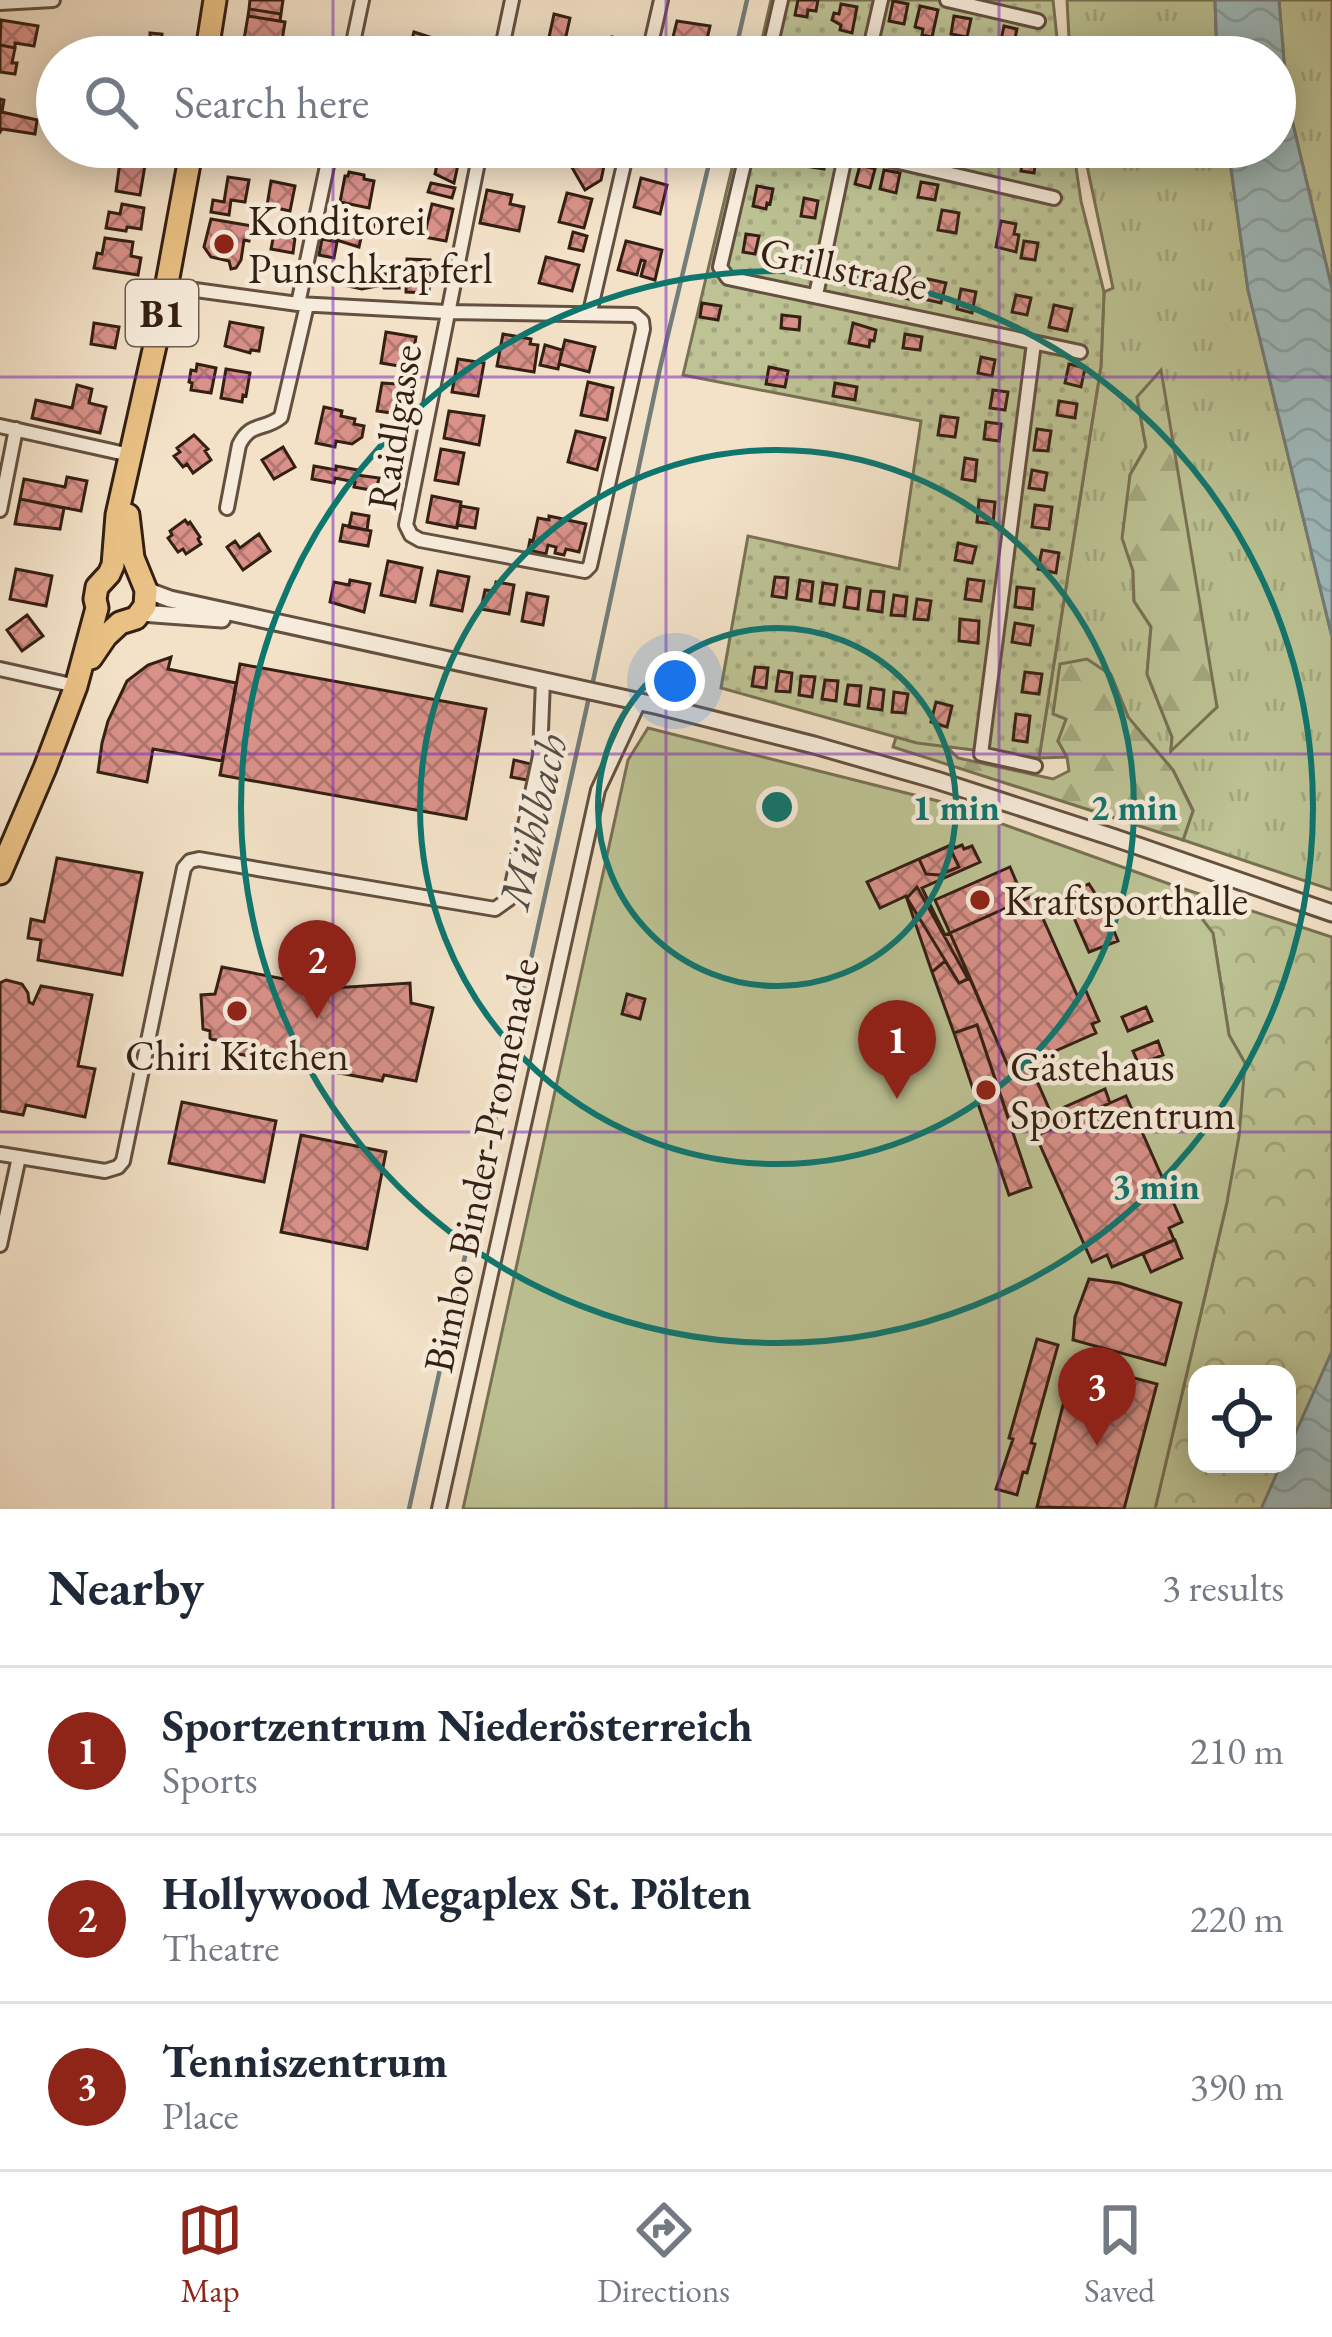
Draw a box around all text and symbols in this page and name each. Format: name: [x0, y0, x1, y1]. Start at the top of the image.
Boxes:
search box: [36, 36, 1296, 168]
icon: search: [78, 69, 144, 135]
text: Search here: [174, 73, 369, 131]
place label: Konditorei Punschkrapferl: [248, 193, 493, 296]
street label: Grillstraße: [755, 223, 933, 313]
marker: Konditorei Punschkrapferl: [211, 231, 237, 257]
road number: B1: [126, 280, 198, 346]
street label: Raidlgasse: [354, 340, 434, 514]
your location: [645, 651, 705, 711]
water label: Mühlbach: [483, 728, 580, 917]
text: 1 min: [912, 784, 1000, 831]
text: 2 min: [1090, 784, 1178, 831]
centre of rings: [756, 786, 798, 828]
place label: Kraftsporthalle: [1004, 873, 1248, 928]
marker: Kraftsporthalle: [967, 887, 993, 913]
pin: 2: [278, 920, 356, 1019]
street label: Bimbo Binder-Promenade: [410, 953, 552, 1377]
marker: Chiri Kitchen: [224, 998, 250, 1024]
pin: 1: [858, 1000, 936, 1099]
place label: Chiri Kitchen: [125, 1028, 349, 1083]
place label: Gästehaus Sportzentrum: [1010, 1039, 1236, 1142]
marker: Gästehaus Sportzentrum: [973, 1077, 999, 1103]
text: 3 min: [1112, 1163, 1200, 1210]
pin: 3: [1058, 1347, 1136, 1446]
map controls: [1188, 1365, 1296, 1473]
button: locate: [1188, 1365, 1296, 1473]
text: Nearby: [48, 1554, 204, 1620]
text: 3 results: [1162, 1562, 1284, 1613]
text: Sportzentrum Niederösterreich: [162, 1696, 753, 1754]
text: 1: [77, 1725, 97, 1776]
text: 210 m: [1190, 1725, 1284, 1776]
text: Sports: [162, 1754, 258, 1805]
text: Hollywood Megaplex St. Pölten: [162, 1864, 752, 1922]
text: 2: [77, 1893, 97, 1944]
text: 220 m: [1190, 1893, 1284, 1944]
text: Theatre: [162, 1922, 279, 1973]
text: Tenniszentrum: [162, 2032, 448, 2090]
text: 3: [77, 2061, 97, 2112]
text: 390 m: [1190, 2061, 1284, 2112]
text: Place: [162, 2090, 239, 2141]
tab: Map: [177, 2197, 243, 2312]
tab: Directions: [597, 2197, 730, 2312]
tab: Saved: [1084, 2197, 1155, 2312]

